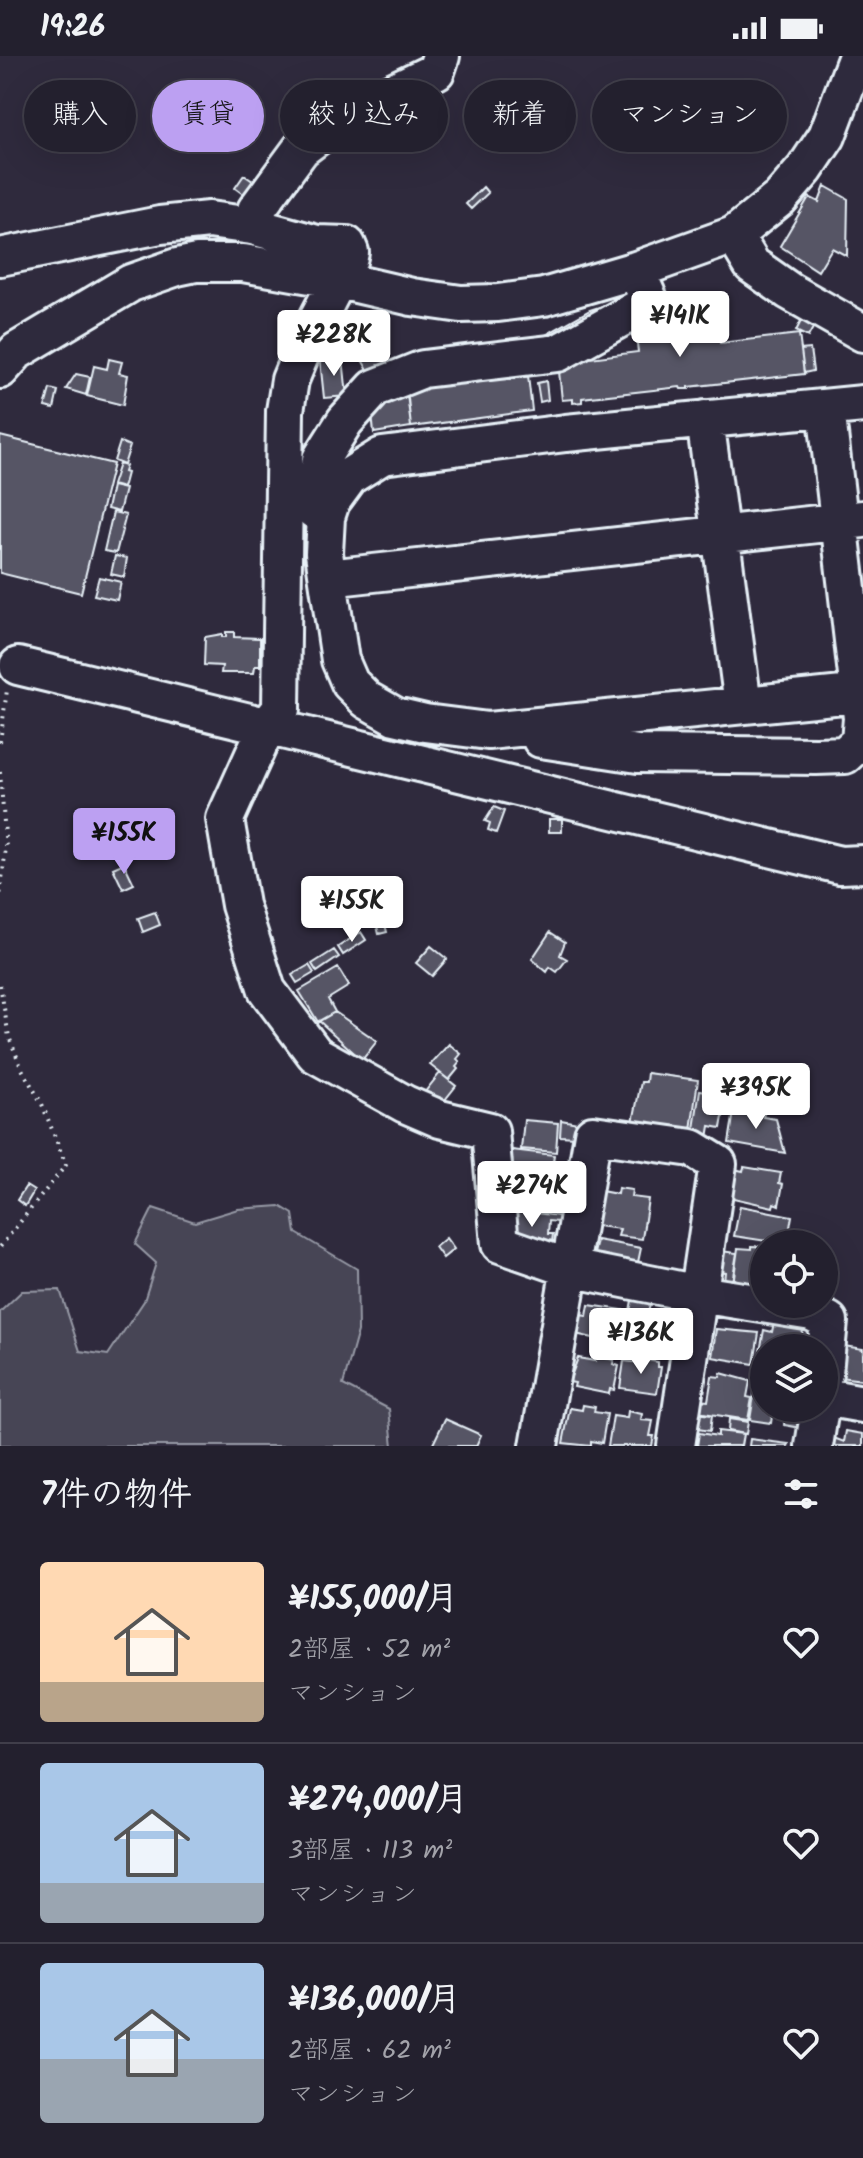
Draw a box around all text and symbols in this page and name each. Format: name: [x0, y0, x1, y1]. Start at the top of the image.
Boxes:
text: 19:26: [40, 4, 105, 52]
chip: 購入: [24, 80, 136, 152]
chip: 賃貸: [152, 80, 264, 152]
chip: 絞り込み: [280, 80, 448, 152]
chip: 新着: [464, 80, 576, 152]
chip: マンション: [592, 80, 787, 152]
pin: ¥141K: [624, 291, 736, 359]
text: ¥141K: [649, 296, 711, 338]
pin: ¥228K: [278, 310, 390, 378]
text: ¥228K: [295, 315, 373, 357]
pin: ¥155K: [68, 808, 180, 876]
text: ¥155K: [91, 813, 157, 855]
pin: ¥155K: [296, 876, 408, 944]
text: ¥155K: [319, 881, 385, 923]
pin: ¥395K: [700, 1063, 812, 1131]
text: ¥395K: [720, 1068, 792, 1110]
pin: ¥274K: [476, 1161, 588, 1229]
text: ¥274K: [495, 1166, 569, 1208]
map controls: [750, 1230, 838, 1422]
button: locate: [750, 1230, 838, 1318]
pin: ¥136K: [585, 1308, 697, 1376]
text: ¥136K: [607, 1313, 675, 1355]
button: layers: [750, 1334, 838, 1422]
text: 7件の物件: [40, 1469, 192, 1523]
icon: filters: [779, 1472, 823, 1516]
text: ¥155,000/月: [288, 1573, 458, 1627]
icon: home: [104, 1594, 200, 1690]
icon: heart: [779, 1620, 823, 1664]
text: 2部屋 · 52 m²: [288, 1629, 450, 1671]
text: マンション: [288, 1673, 417, 1715]
text: ¥274,000/月: [288, 1774, 468, 1828]
icon: home: [104, 1795, 200, 1891]
icon: heart: [779, 1821, 823, 1865]
text: 3部屋 · 113 m²: [288, 1830, 452, 1872]
text: マンション: [288, 1874, 417, 1916]
text: ¥136,000/月: [288, 1974, 461, 2028]
icon: home: [104, 1995, 200, 2091]
icon: heart: [779, 2021, 823, 2065]
text: 2部屋 · 62 m²: [288, 2030, 451, 2072]
text: マンション: [288, 2074, 417, 2116]

